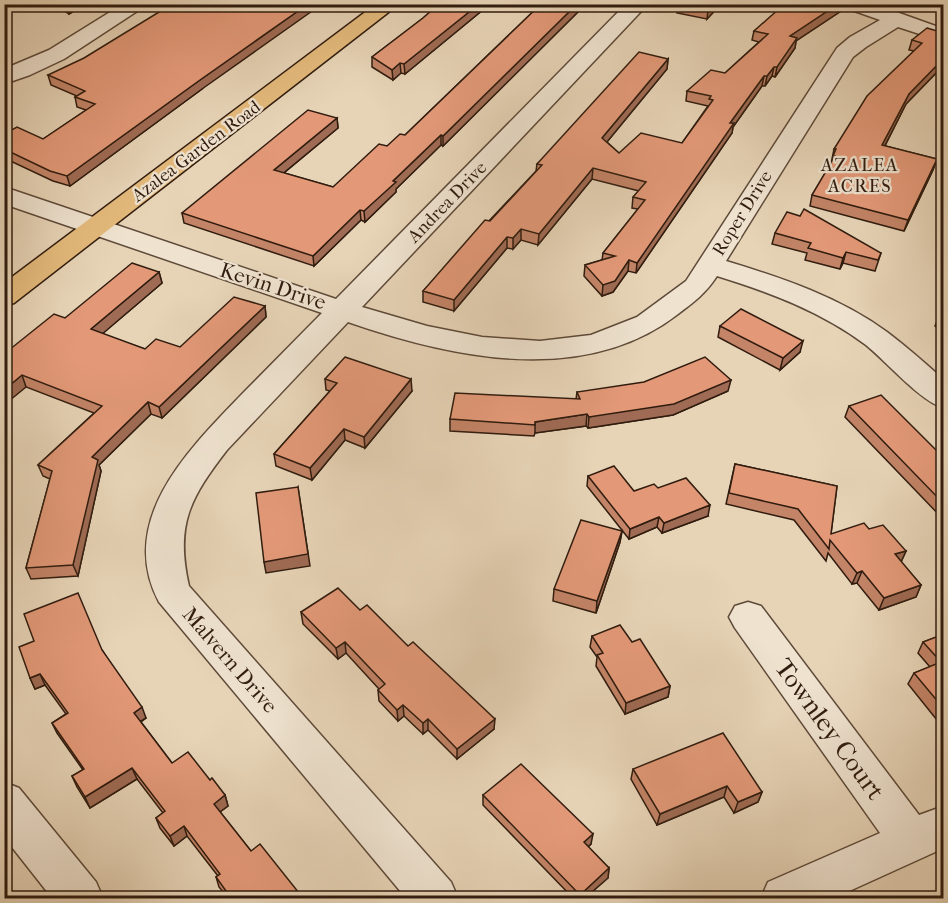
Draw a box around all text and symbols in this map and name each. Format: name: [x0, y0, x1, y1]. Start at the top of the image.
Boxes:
street label: Azalea Garden Road: [127, 96, 265, 207]
district label: AZALEA ACRES: [820, 155, 899, 197]
street label: Andrea Drive: [403, 157, 491, 248]
street label: Roper Drive: [708, 167, 777, 260]
street label: Kevin Drive: [217, 258, 329, 314]
street label: Malvern Drive: [178, 602, 282, 718]
street label: Townley Court: [768, 653, 892, 806]

